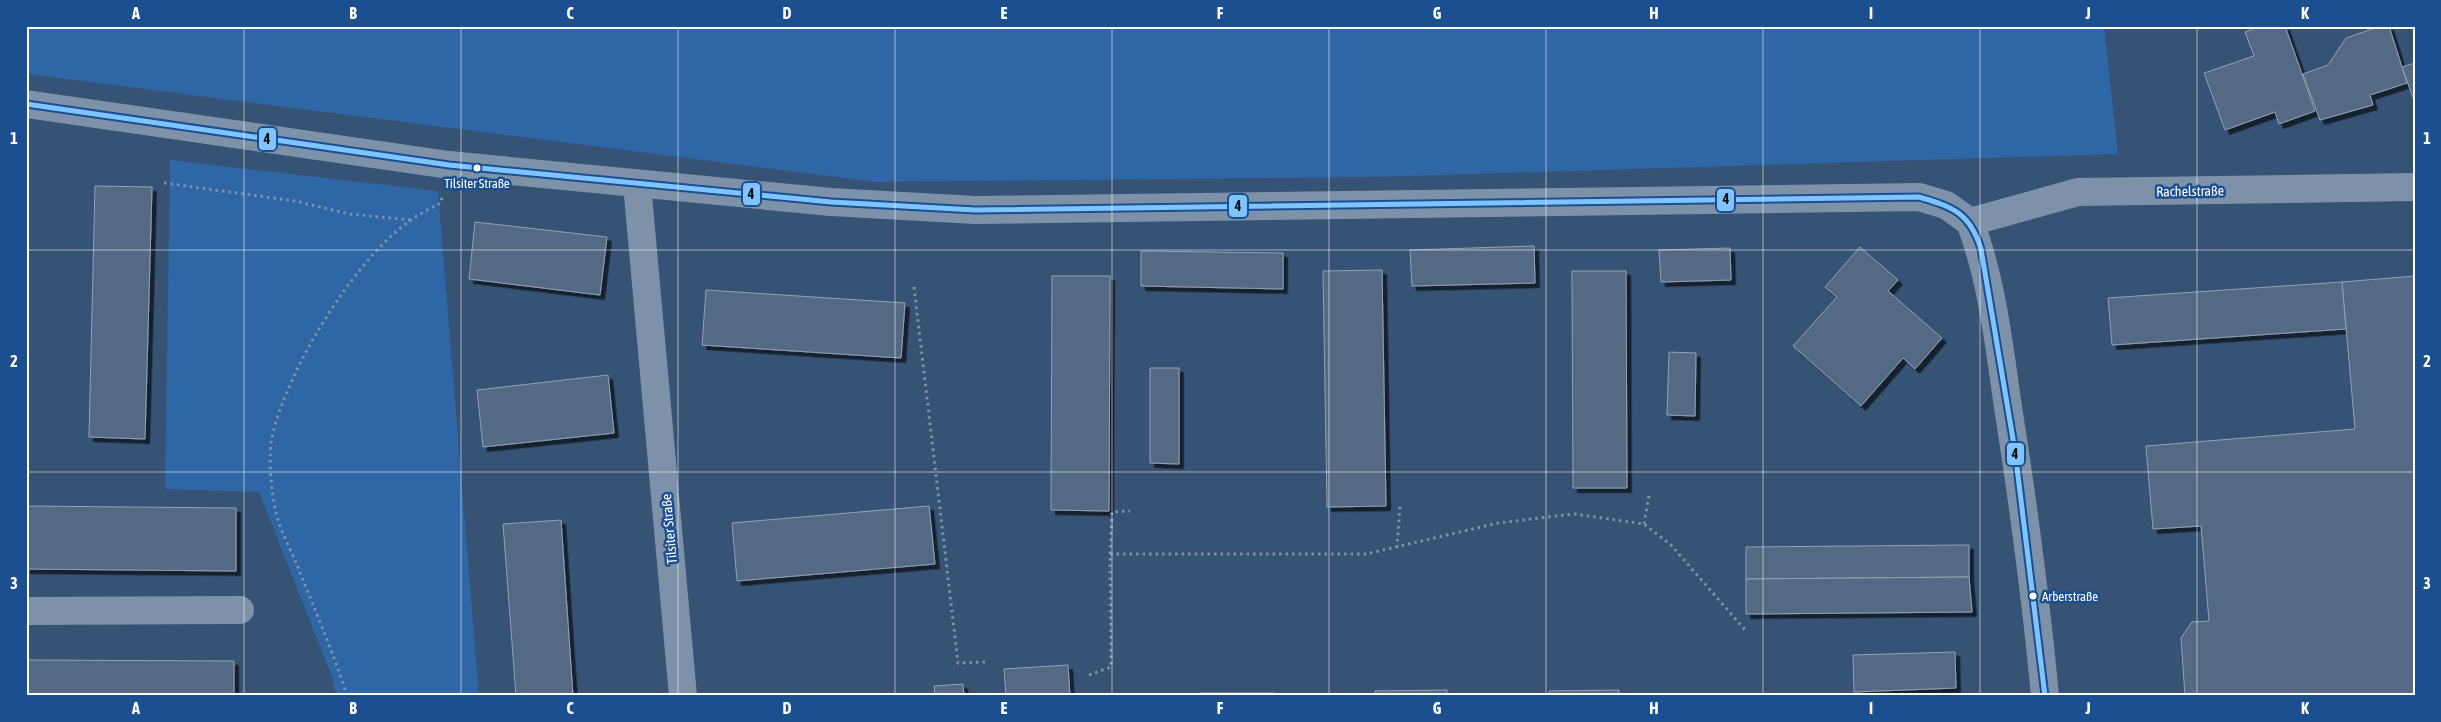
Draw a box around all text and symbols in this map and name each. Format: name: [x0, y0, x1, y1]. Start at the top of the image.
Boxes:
text: A: [131, 4, 140, 22]
text: B: [349, 4, 357, 22]
text: C: [566, 4, 574, 22]
text: D: [783, 4, 792, 22]
text: E: [1001, 4, 1008, 22]
text: F: [1217, 4, 1224, 22]
text: G: [1433, 4, 1442, 22]
text: H: [1649, 4, 1659, 22]
text: I: [1869, 4, 1873, 22]
text: J: [2084, 4, 2091, 22]
text: K: [2301, 4, 2309, 22]
line badge: 4: [258, 127, 277, 151]
text: 1: [10, 129, 18, 147]
text: 1: [2423, 129, 2431, 147]
text: 4: [263, 131, 271, 147]
marker: Tilsiter Straße: [472, 163, 482, 173]
place label: Tilsiter Straße: [444, 176, 510, 191]
line badge: 4: [742, 182, 761, 206]
street label: Rachelstraße: [2156, 182, 2224, 200]
text: 4: [747, 186, 755, 202]
line badge: 4: [1716, 188, 1735, 212]
text: 4: [1722, 191, 1730, 207]
line badge: 4: [1228, 194, 1248, 218]
text: 4: [1234, 198, 1242, 214]
text: 2: [10, 352, 18, 370]
text: 2: [2423, 352, 2431, 370]
line badge: 4: [2006, 442, 2025, 466]
text: 4: [2011, 446, 2019, 462]
street label: Tilsiter Straße: [658, 493, 680, 565]
text: 3: [10, 574, 18, 592]
text: 3: [2423, 574, 2431, 592]
place label: Arberstraße: [2042, 589, 2098, 604]
marker: Arberstraße: [2028, 591, 2038, 601]
text: A: [131, 699, 140, 717]
text: B: [349, 699, 357, 717]
text: C: [566, 699, 574, 717]
text: D: [783, 699, 792, 717]
text: E: [1001, 699, 1008, 717]
text: F: [1217, 699, 1224, 717]
text: G: [1433, 699, 1442, 717]
text: H: [1649, 699, 1659, 717]
text: I: [1869, 699, 1873, 717]
text: J: [2084, 699, 2091, 717]
text: K: [2301, 699, 2309, 717]

